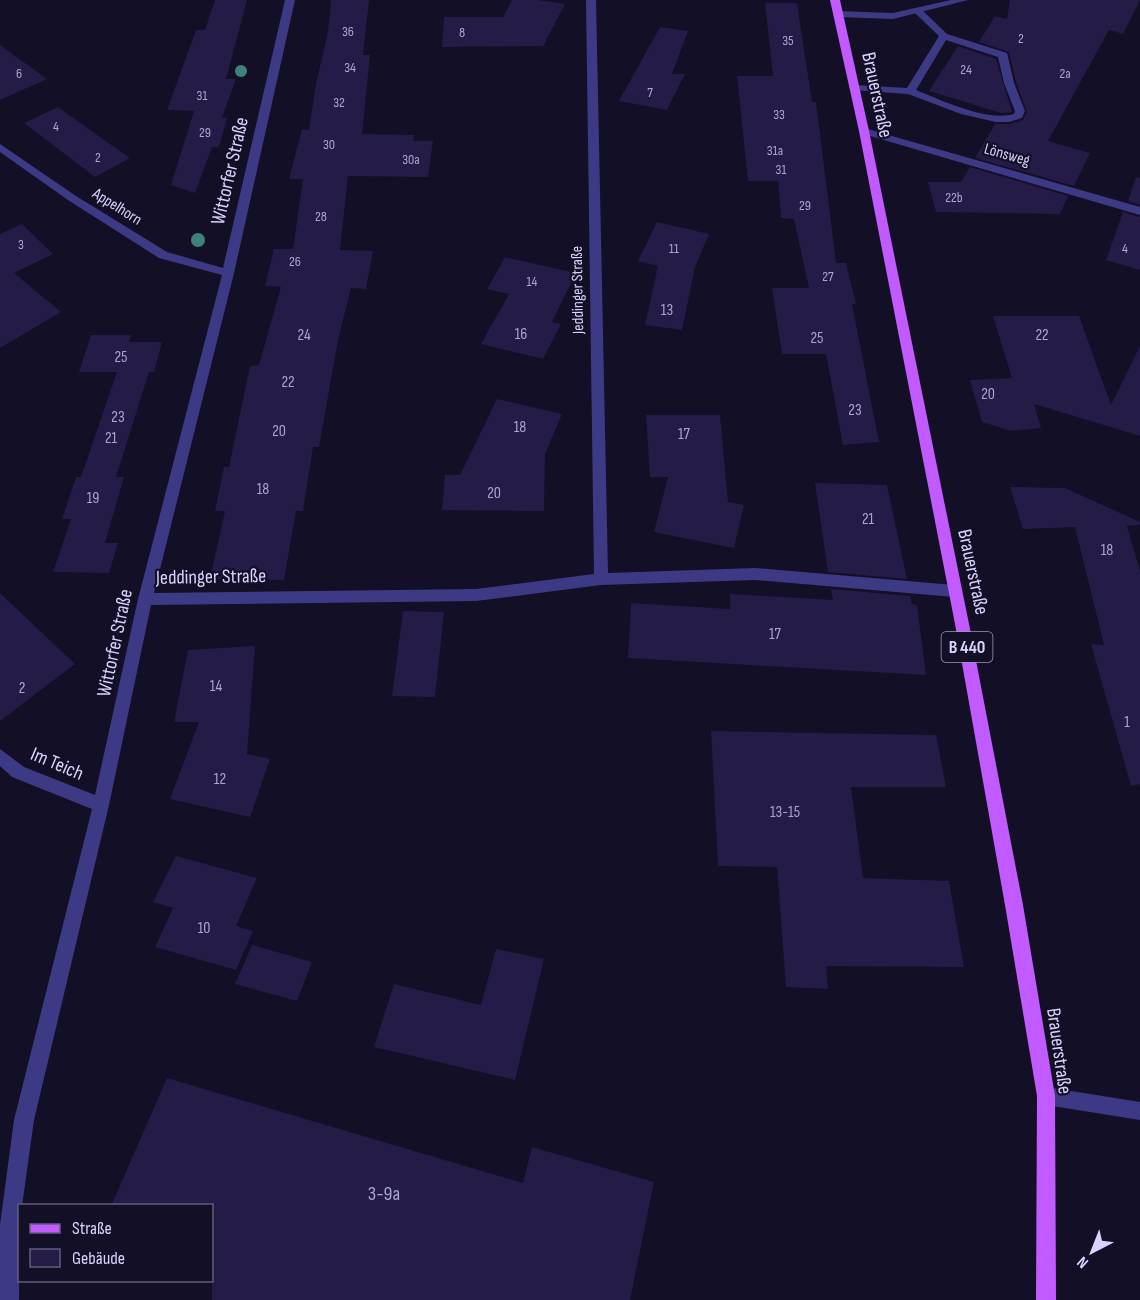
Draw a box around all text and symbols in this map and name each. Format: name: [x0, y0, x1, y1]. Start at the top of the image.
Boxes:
house number: 36: [342, 23, 354, 40]
house number: 8: [459, 24, 465, 41]
house number: 2: [1018, 30, 1024, 47]
house number: 35: [782, 32, 794, 49]
street label: Brauerstraße: [856, 50, 898, 140]
house number: 34: [344, 59, 356, 76]
house number: 24: [960, 61, 972, 78]
house number: 6: [16, 65, 22, 82]
house number: 2a: [1059, 65, 1071, 82]
house number: 7: [647, 84, 653, 101]
house number: 31: [197, 87, 207, 104]
house number: 32: [333, 94, 345, 111]
house number: 33: [773, 106, 785, 123]
street label: Wittorfer Straße: [206, 115, 254, 227]
house number: 4: [53, 118, 59, 135]
house number: 29: [199, 124, 211, 141]
house number: 30: [323, 136, 335, 153]
street label: Lönsweg: [982, 139, 1032, 171]
house number: 31a: [767, 142, 783, 159]
house number: 2: [95, 149, 101, 166]
house number: 30a: [402, 151, 420, 168]
house number: 31: [776, 161, 786, 178]
street label: Appelhorn: [88, 184, 145, 230]
house number: 22b: [945, 189, 963, 206]
house number: 29: [799, 197, 811, 214]
house number: 28: [315, 208, 327, 225]
house number: 3: [18, 236, 24, 253]
house number: 11: [669, 240, 679, 257]
house number: 4: [1122, 240, 1128, 257]
street label: Jeddinger Straße: [568, 246, 588, 335]
house number: 26: [289, 253, 301, 270]
house number: 27: [822, 268, 834, 285]
house number: 14: [527, 273, 538, 290]
house number: 13: [661, 301, 673, 320]
house number: 16: [515, 325, 527, 344]
house number: 24: [297, 326, 311, 345]
house number: 22: [1035, 326, 1049, 345]
house number: 25: [810, 329, 824, 348]
house number: 25: [114, 348, 128, 367]
house number: 22: [281, 373, 295, 392]
house number: 20: [981, 385, 995, 404]
house number: 23: [848, 401, 862, 420]
house number: 23: [111, 408, 125, 427]
house number: 18: [514, 418, 526, 437]
house number: 20: [272, 422, 286, 441]
house number: 17: [678, 425, 691, 444]
house number: 21: [105, 429, 118, 448]
house number: 18: [257, 480, 269, 499]
house number: 20: [487, 484, 501, 503]
house number: 19: [87, 489, 99, 508]
house number: 21: [862, 510, 875, 529]
street label: Brauerstraße: [952, 527, 994, 617]
house number: 18: [1101, 541, 1113, 560]
street label: Jeddinger Straße: [155, 564, 266, 590]
street label: Wittorfer Straße: [92, 587, 138, 699]
house number: 17: [769, 625, 782, 644]
road number: B 440: [942, 632, 992, 662]
house number: 14: [210, 677, 222, 696]
house number: 2: [19, 679, 25, 698]
house number: 1: [1124, 713, 1130, 732]
street label: Im Teich: [27, 742, 87, 786]
house number: 12: [214, 770, 226, 789]
house number: 13-15: [770, 803, 800, 822]
house number: 10: [198, 919, 210, 938]
street label: Brauerstraße: [1041, 1006, 1077, 1096]
house number: 3-9a: [368, 1182, 400, 1206]
legend: [18, 1204, 213, 1282]
text: Straße: [72, 1218, 112, 1239]
north arrow: [1062, 1222, 1122, 1282]
text: Gebäude: [72, 1248, 125, 1269]
text: N: [1073, 1252, 1092, 1272]

